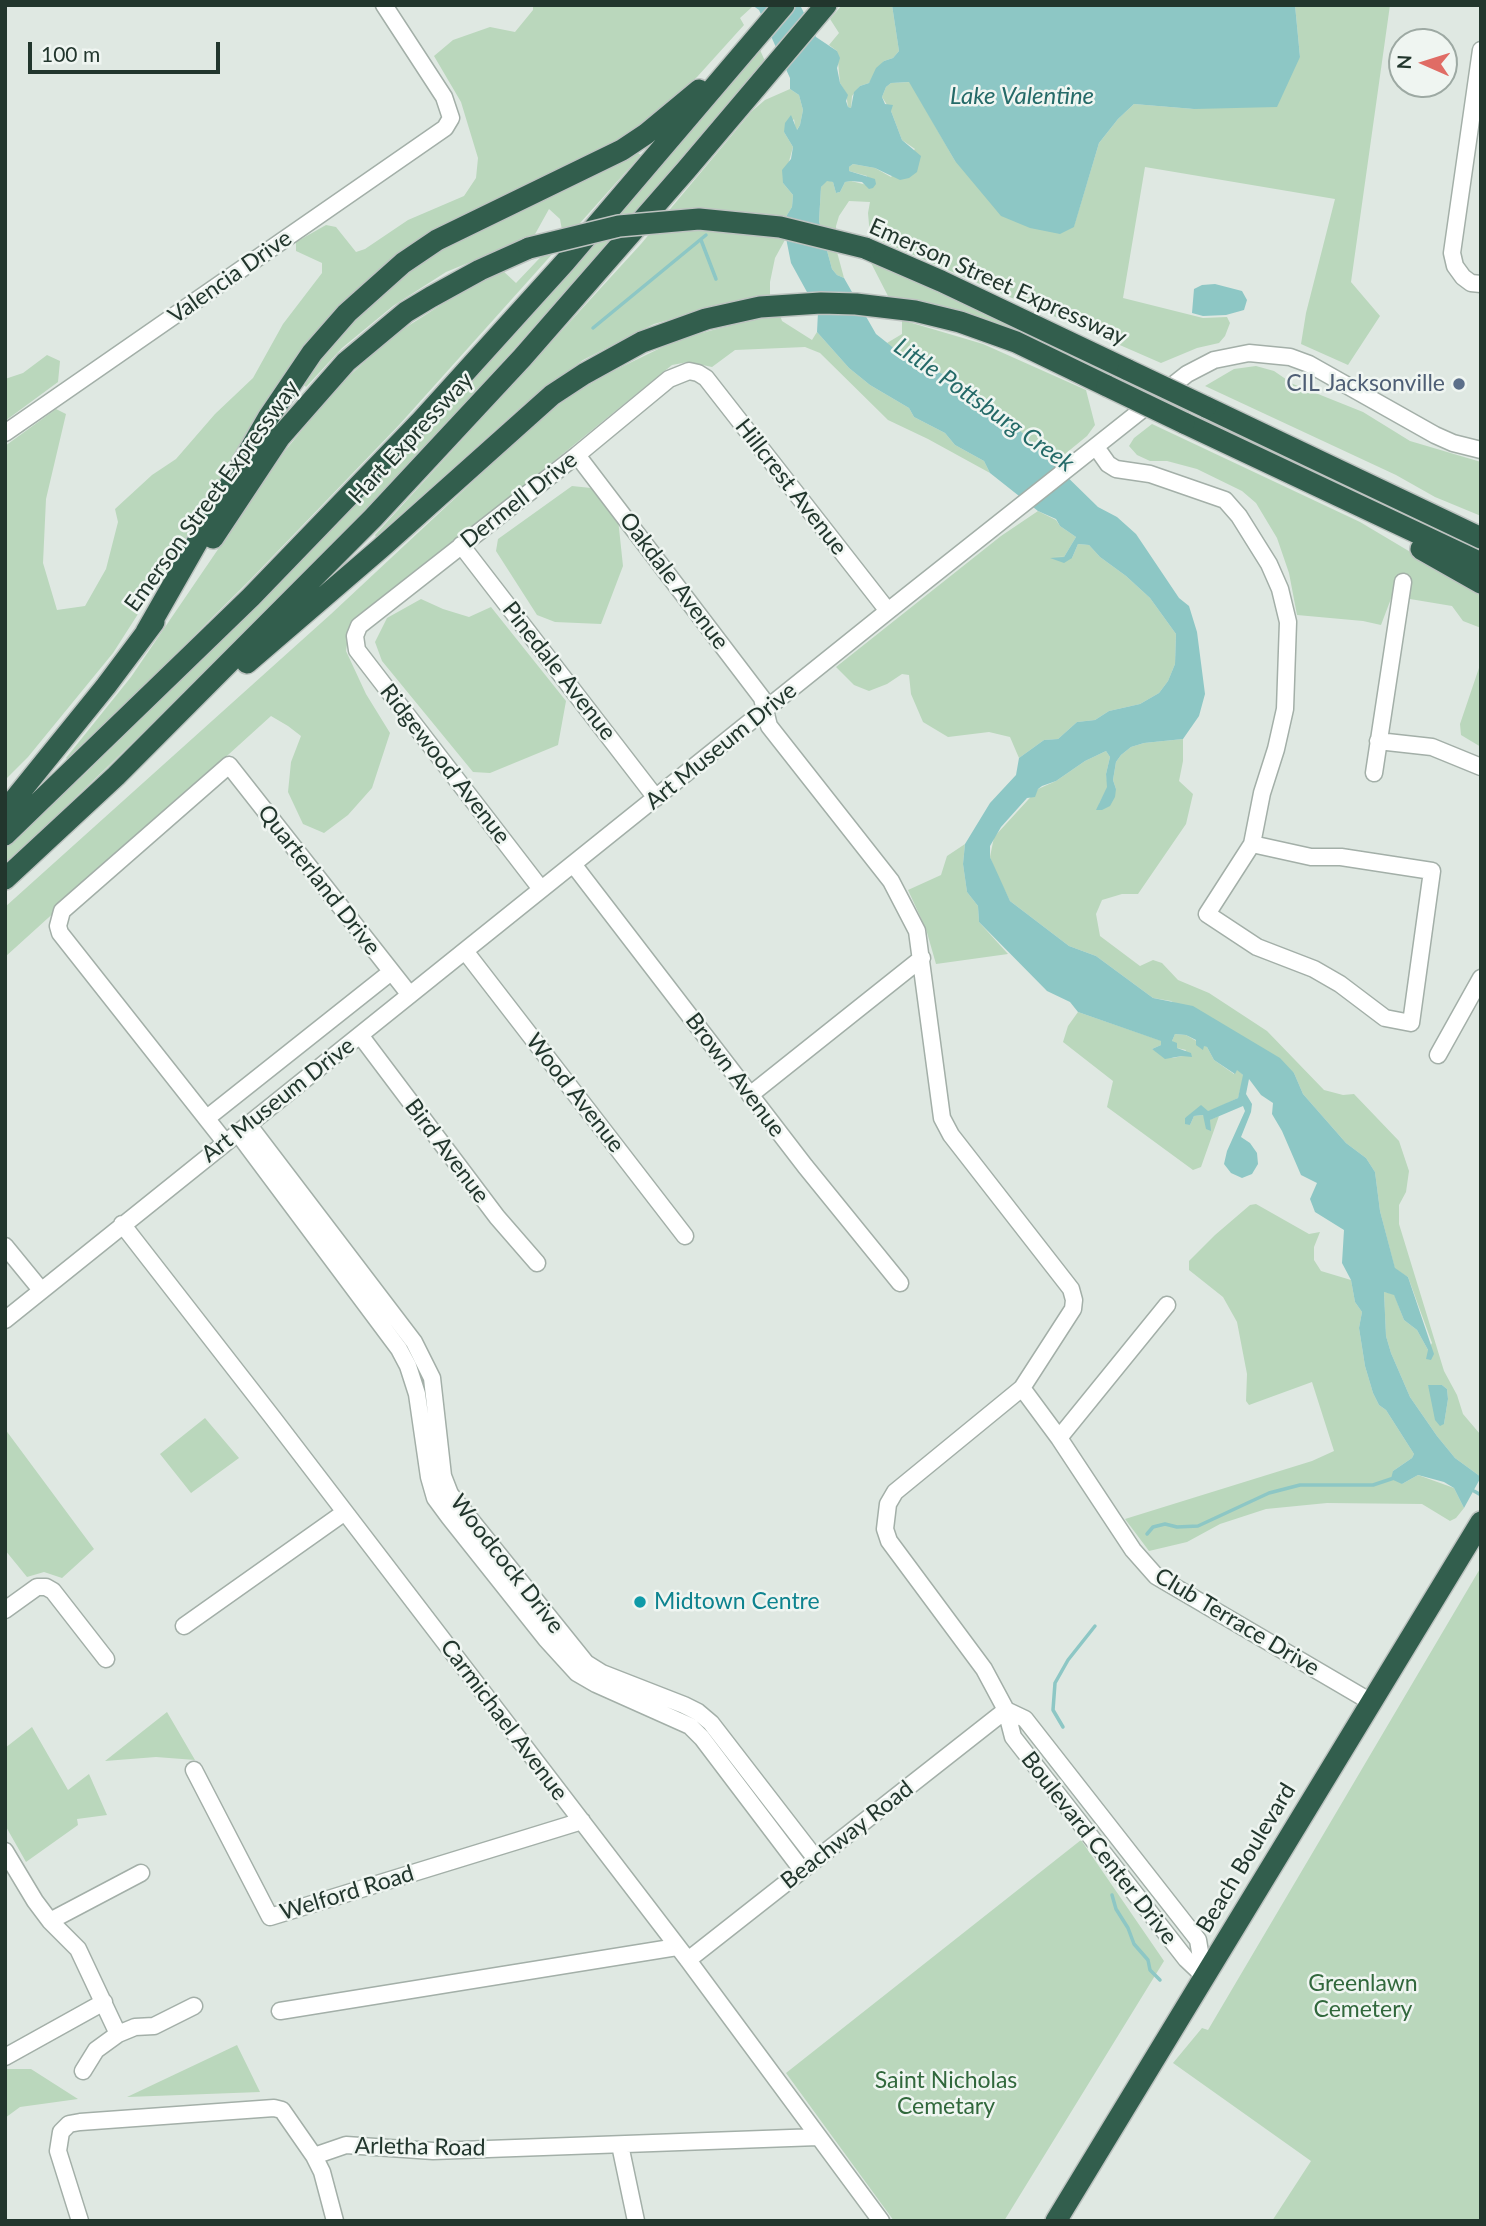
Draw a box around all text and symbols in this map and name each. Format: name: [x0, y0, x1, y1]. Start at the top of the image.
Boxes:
scale bar: [32, 28, 224, 72]
north arrow: [1388, 28, 1458, 98]
text: 100 m: [41, 41, 100, 66]
text: N: [1392, 54, 1415, 70]
water label: Lake Valentine: [950, 82, 1094, 110]
street label: Emerson Street Expressway: [865, 213, 1131, 351]
street label: Valencia Drive: [163, 224, 297, 330]
water label: Little Pottsburg Creek: [888, 332, 1080, 478]
street label: Hart Expressway: [343, 367, 479, 509]
place label: CIL Jacksonville: [1286, 370, 1445, 398]
street label: Emerson Street Expressway: [119, 375, 305, 617]
marker: CIL Jacksonville: [1451, 376, 1467, 392]
street label: Hillcrest Avenue: [729, 413, 853, 561]
street label: Dermell Drive: [455, 446, 583, 554]
street label: Oakdale Avenue: [613, 507, 735, 655]
street label: Pinedale Avenue: [496, 596, 622, 746]
street label: Art Museum Drive: [640, 677, 802, 815]
street label: Ridgewood Avenue: [374, 679, 516, 849]
street label: Quarterland Drive: [252, 799, 386, 961]
street label: Brown Avenue: [679, 1007, 791, 1143]
street label: Wood Avenue: [520, 1028, 630, 1158]
street label: Art Museum Drive: [196, 1032, 360, 1168]
street label: Bird Avenue: [399, 1094, 495, 1208]
street label: Woodcock Drive: [444, 1489, 570, 1639]
street label: Club Terrace Drive: [1150, 1562, 1324, 1682]
place label: Midtown Centre: [654, 1588, 820, 1616]
marker: Midtown Centre: [632, 1594, 648, 1610]
street label: Carmichael Avenue: [434, 1634, 574, 1806]
street label: Boulevard Center Drive: [1015, 1746, 1183, 1950]
street label: Beachway Road: [776, 1775, 918, 1895]
street label: Beach Boulevard: [1190, 1778, 1302, 1938]
street label: Welford Road: [277, 1860, 417, 1926]
park label: Greenlawn Cemetery: [1308, 1970, 1418, 2024]
park label: Saint Nicholas Cemetary: [875, 2067, 1017, 2121]
street label: Arletha Road: [354, 2132, 486, 2162]

